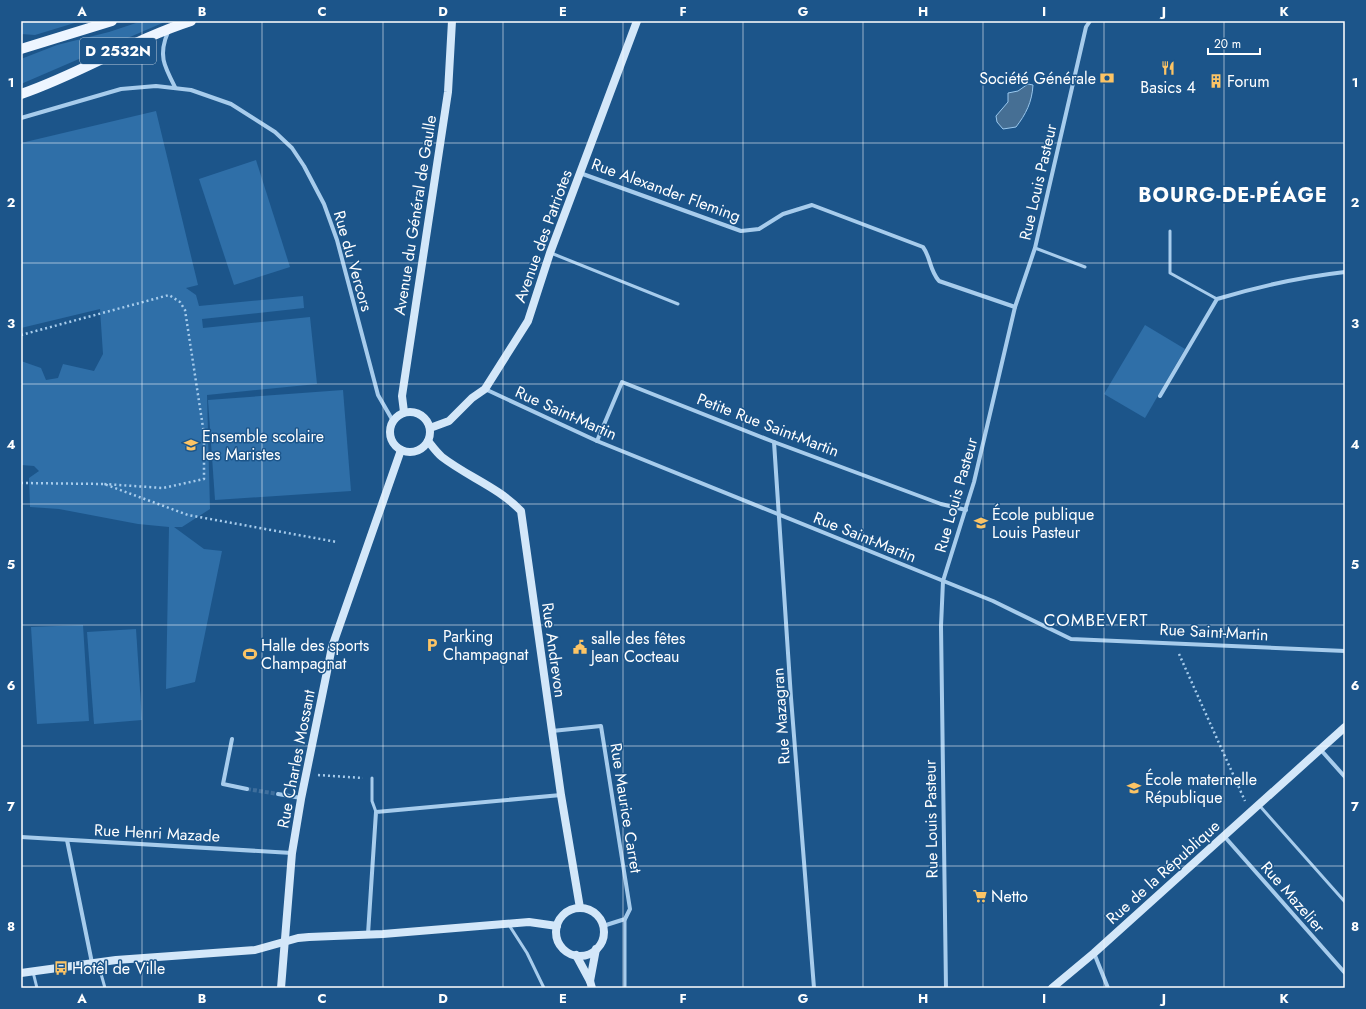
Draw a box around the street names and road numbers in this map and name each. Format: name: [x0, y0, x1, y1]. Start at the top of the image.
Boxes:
road number: D 2532N: [80, 38, 156, 64]
street label: Avenue du Général de Gaulle: [388, 113, 442, 317]
street label: Rue Louis Pasteur: [1013, 121, 1063, 242]
street label: Rue Alexander Fleming: [588, 152, 744, 228]
street label: Avenue des Patriotes: [508, 166, 578, 306]
street label: Rue du Vercors: [328, 208, 378, 314]
street label: Rue Saint-Martin: [511, 380, 621, 446]
street label: Petite Rue Saint-Martin: [694, 387, 842, 463]
street label: Rue Louis Pasteur: [929, 434, 984, 555]
street label: Rue Saint-Martin: [810, 506, 920, 568]
street label: Rue Andrevon: [536, 601, 572, 699]
street label: Rue Saint-Martin: [1159, 618, 1269, 646]
street label: Rue Mazagran: [766, 667, 796, 765]
street label: Rue Charles Mossant: [271, 688, 321, 830]
street label: Rue Maurice Carret: [604, 741, 648, 875]
street label: Rue Louis Pasteur: [918, 759, 944, 878]
street label: Rue de la République: [1101, 815, 1225, 929]
street label: Rue Henri Mazade: [93, 818, 221, 848]
street label: Rue Mazelier: [1255, 856, 1331, 938]

